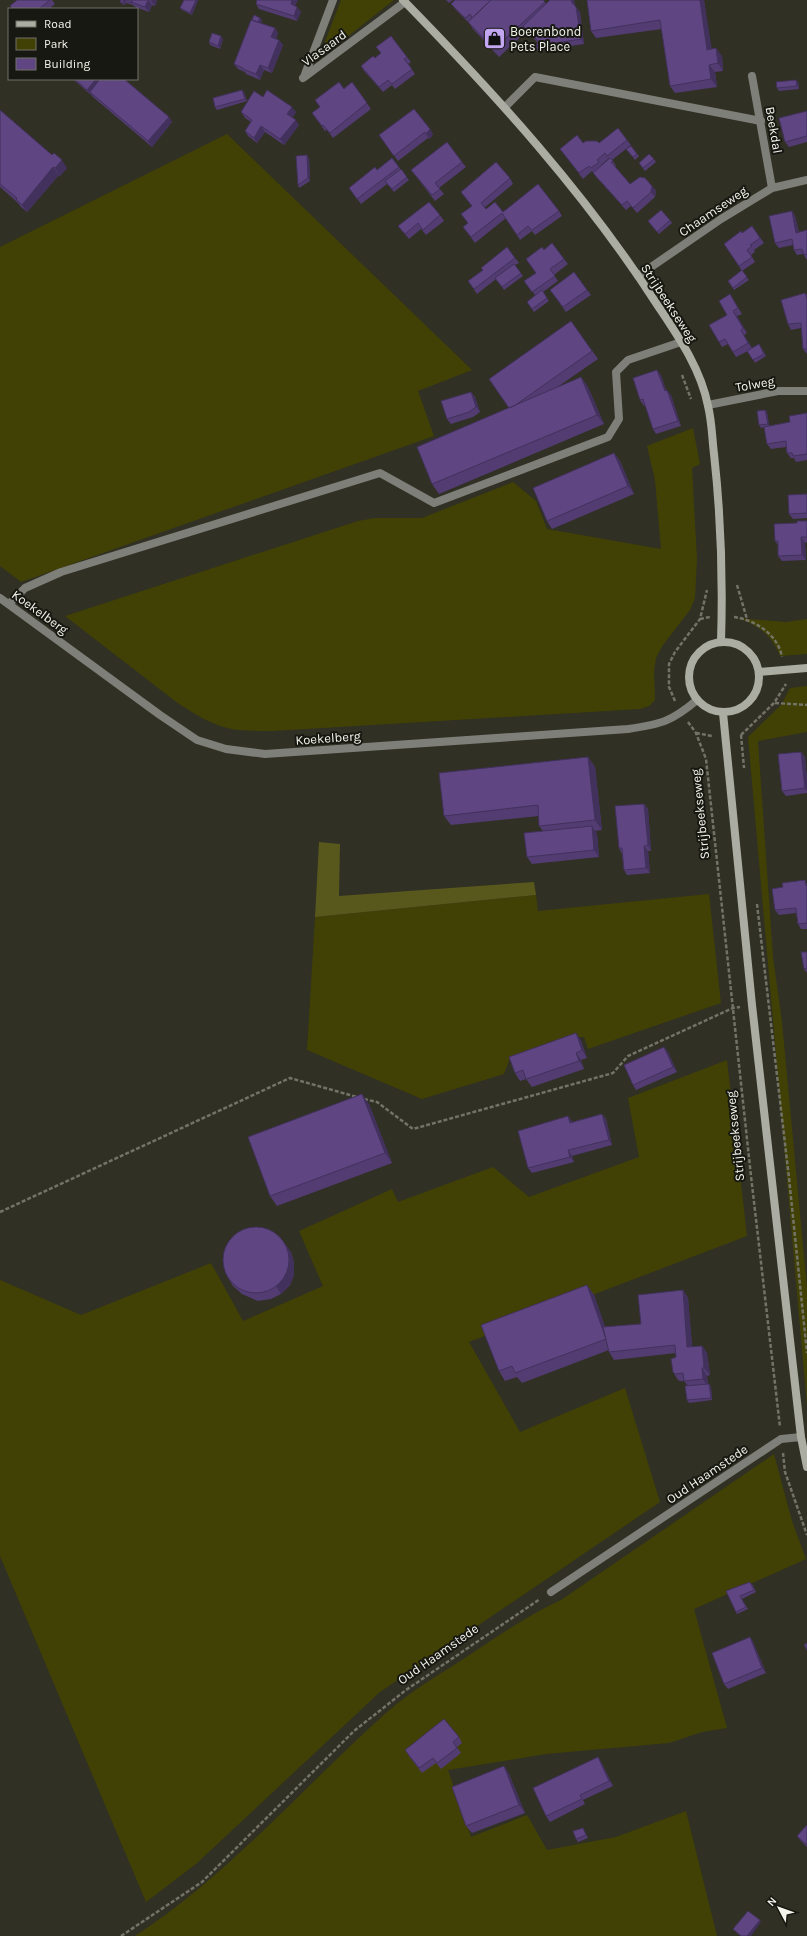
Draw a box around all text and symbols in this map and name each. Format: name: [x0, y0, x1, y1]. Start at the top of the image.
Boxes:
legend: [8, 8, 138, 80]
text: Road: [44, 17, 72, 31]
place label: Boerenbond Pets Place: [510, 24, 581, 54]
shop icon: Boerenbond Pets Place: [481, 25, 507, 51]
street label: Vlasaard: [299, 27, 349, 69]
text: Park: [44, 37, 69, 51]
text: Building: [44, 57, 91, 71]
street label: Beekdal: [763, 105, 785, 155]
street label: Chaamseweg: [676, 182, 751, 239]
street label: Strijbeekseweg: [638, 261, 700, 346]
street label: Tolweg: [734, 373, 776, 395]
street label: Koekelberg: [9, 587, 71, 638]
street label: Koekelberg: [295, 728, 362, 748]
street label: Strijbeekseweg: [688, 767, 712, 860]
street label: Strijbeekseweg: [723, 1089, 747, 1182]
street label: Oud Haamstede: [663, 1441, 751, 1507]
street label: Oud Haamstede: [395, 1620, 481, 1687]
north arrow: [759, 1888, 799, 1928]
text: N: [764, 1895, 779, 1909]

